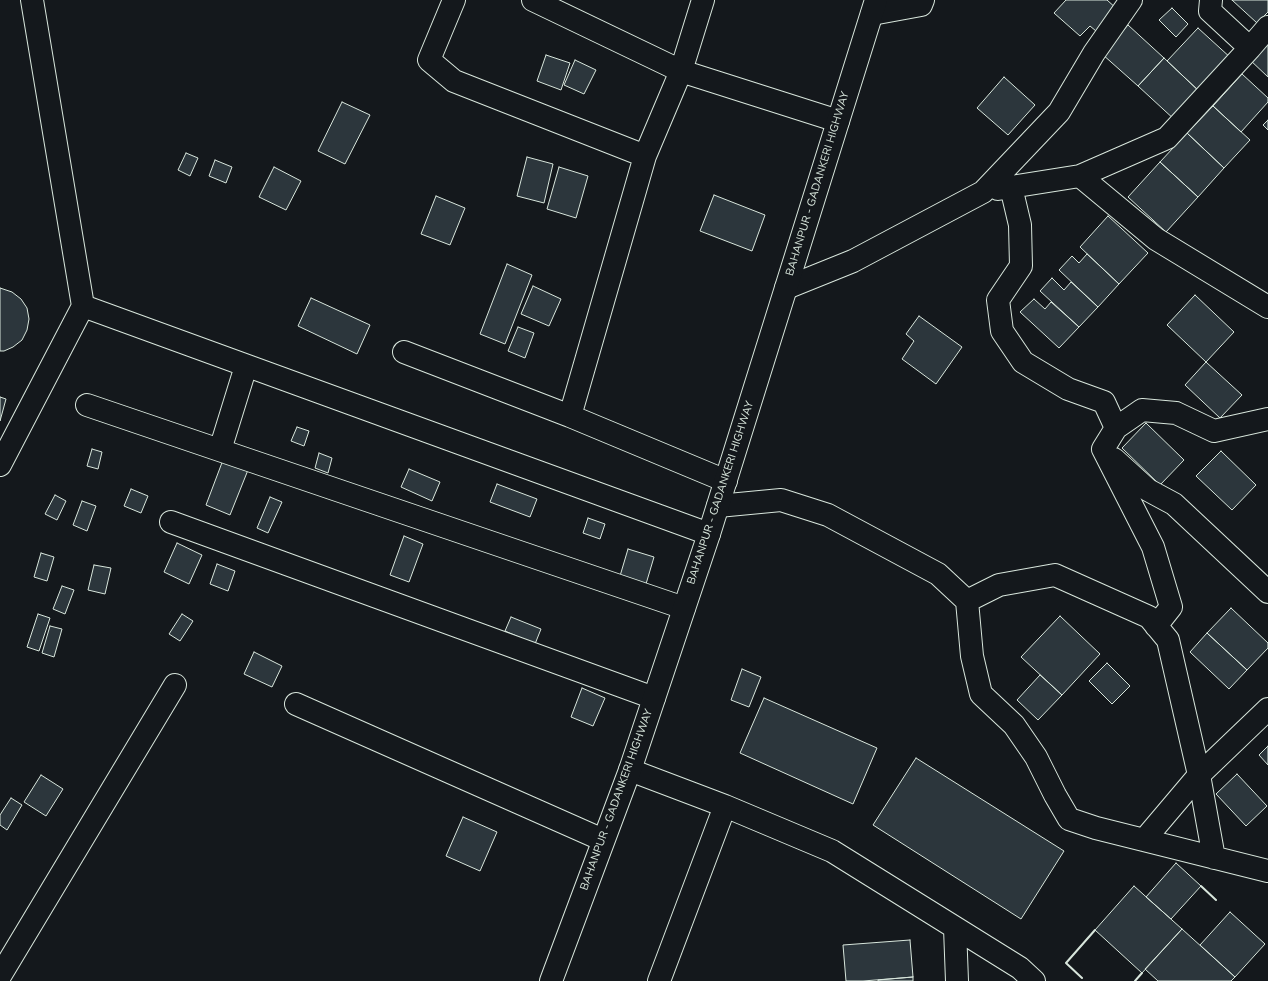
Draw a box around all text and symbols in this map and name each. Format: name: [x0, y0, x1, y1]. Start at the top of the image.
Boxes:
street label: BAHANPUR - GADANKERI HIGHWAY: [784, 90, 852, 278]
street label: BAHANPUR - GADANKERI HIGHWAY: [685, 400, 757, 586]
street label: BAHANPUR - GADANKERI HIGHWAY: [578, 708, 656, 892]

